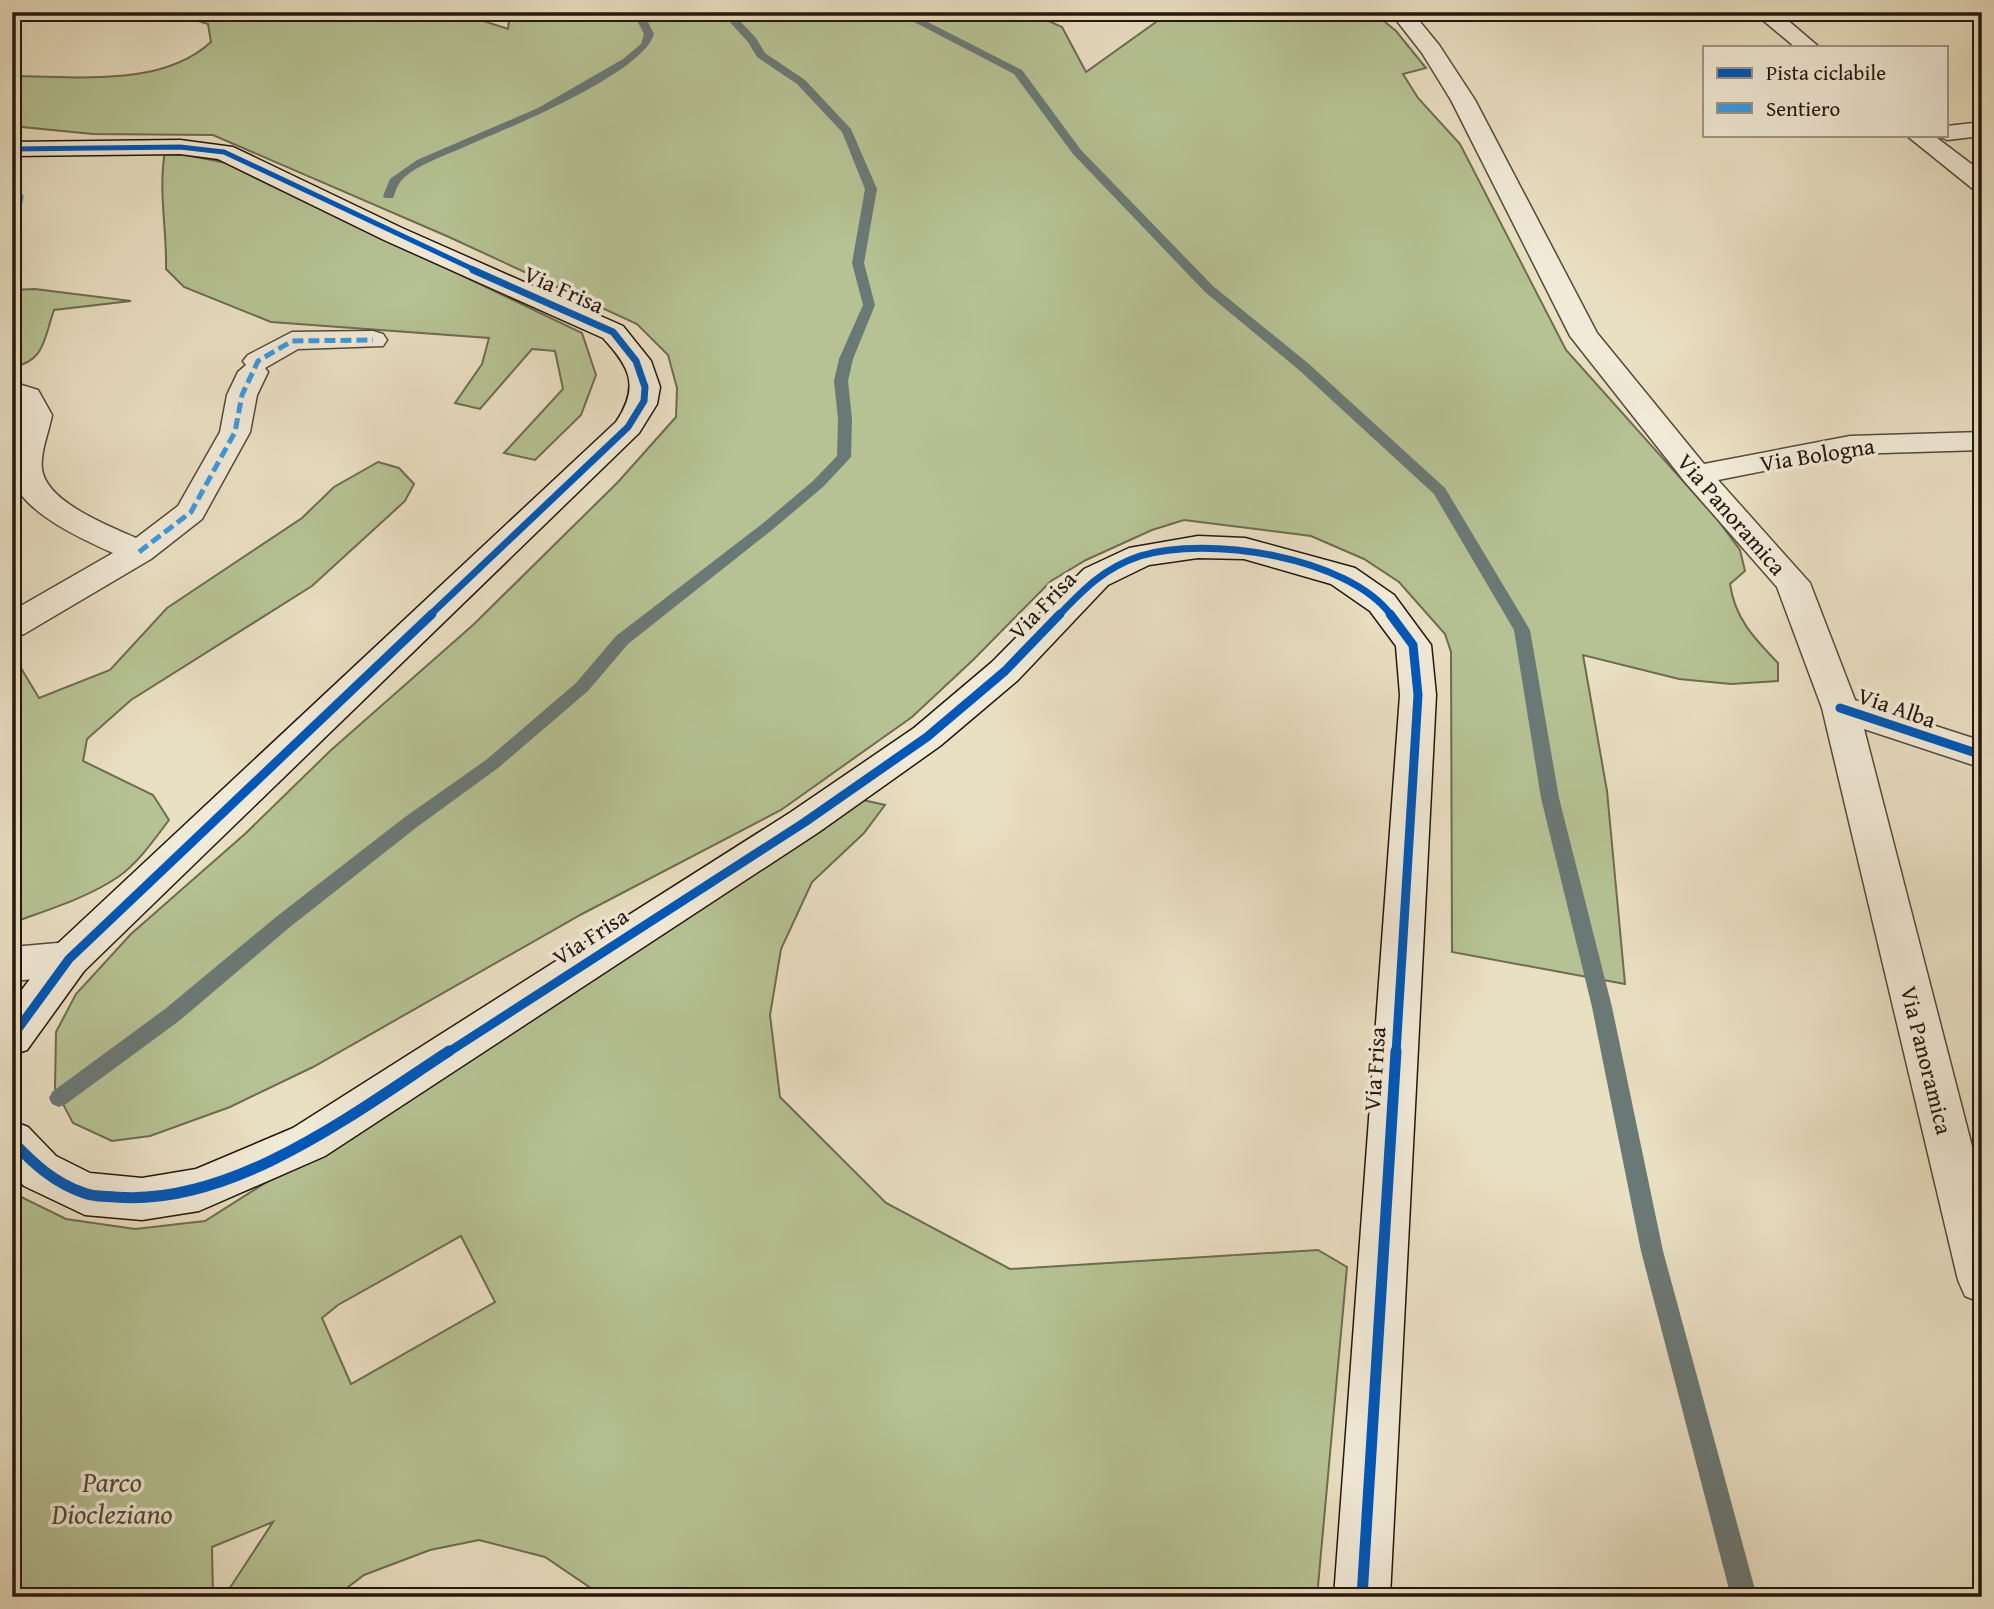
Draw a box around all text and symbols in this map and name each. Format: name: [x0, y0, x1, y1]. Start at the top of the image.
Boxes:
legend: [1703, 46, 1948, 136]
text: Pista ciclabile: [1766, 57, 1886, 88]
text: Sentiero: [1766, 93, 1840, 124]
street label: Via Frisa: [519, 257, 609, 321]
street label: Via Bologna: [1757, 429, 1877, 479]
street label: Via Panoramica: [1670, 446, 1794, 582]
street label: Via Frisa: [1001, 563, 1083, 647]
street label: Via Alba: [1854, 678, 1941, 736]
street label: Via Frisa: [546, 899, 635, 973]
street label: Via Panoramica: [1893, 982, 1961, 1138]
street label: Via Frisa: [1355, 1026, 1393, 1112]
park label: Parco Diocleziano: [50, 1461, 173, 1534]

